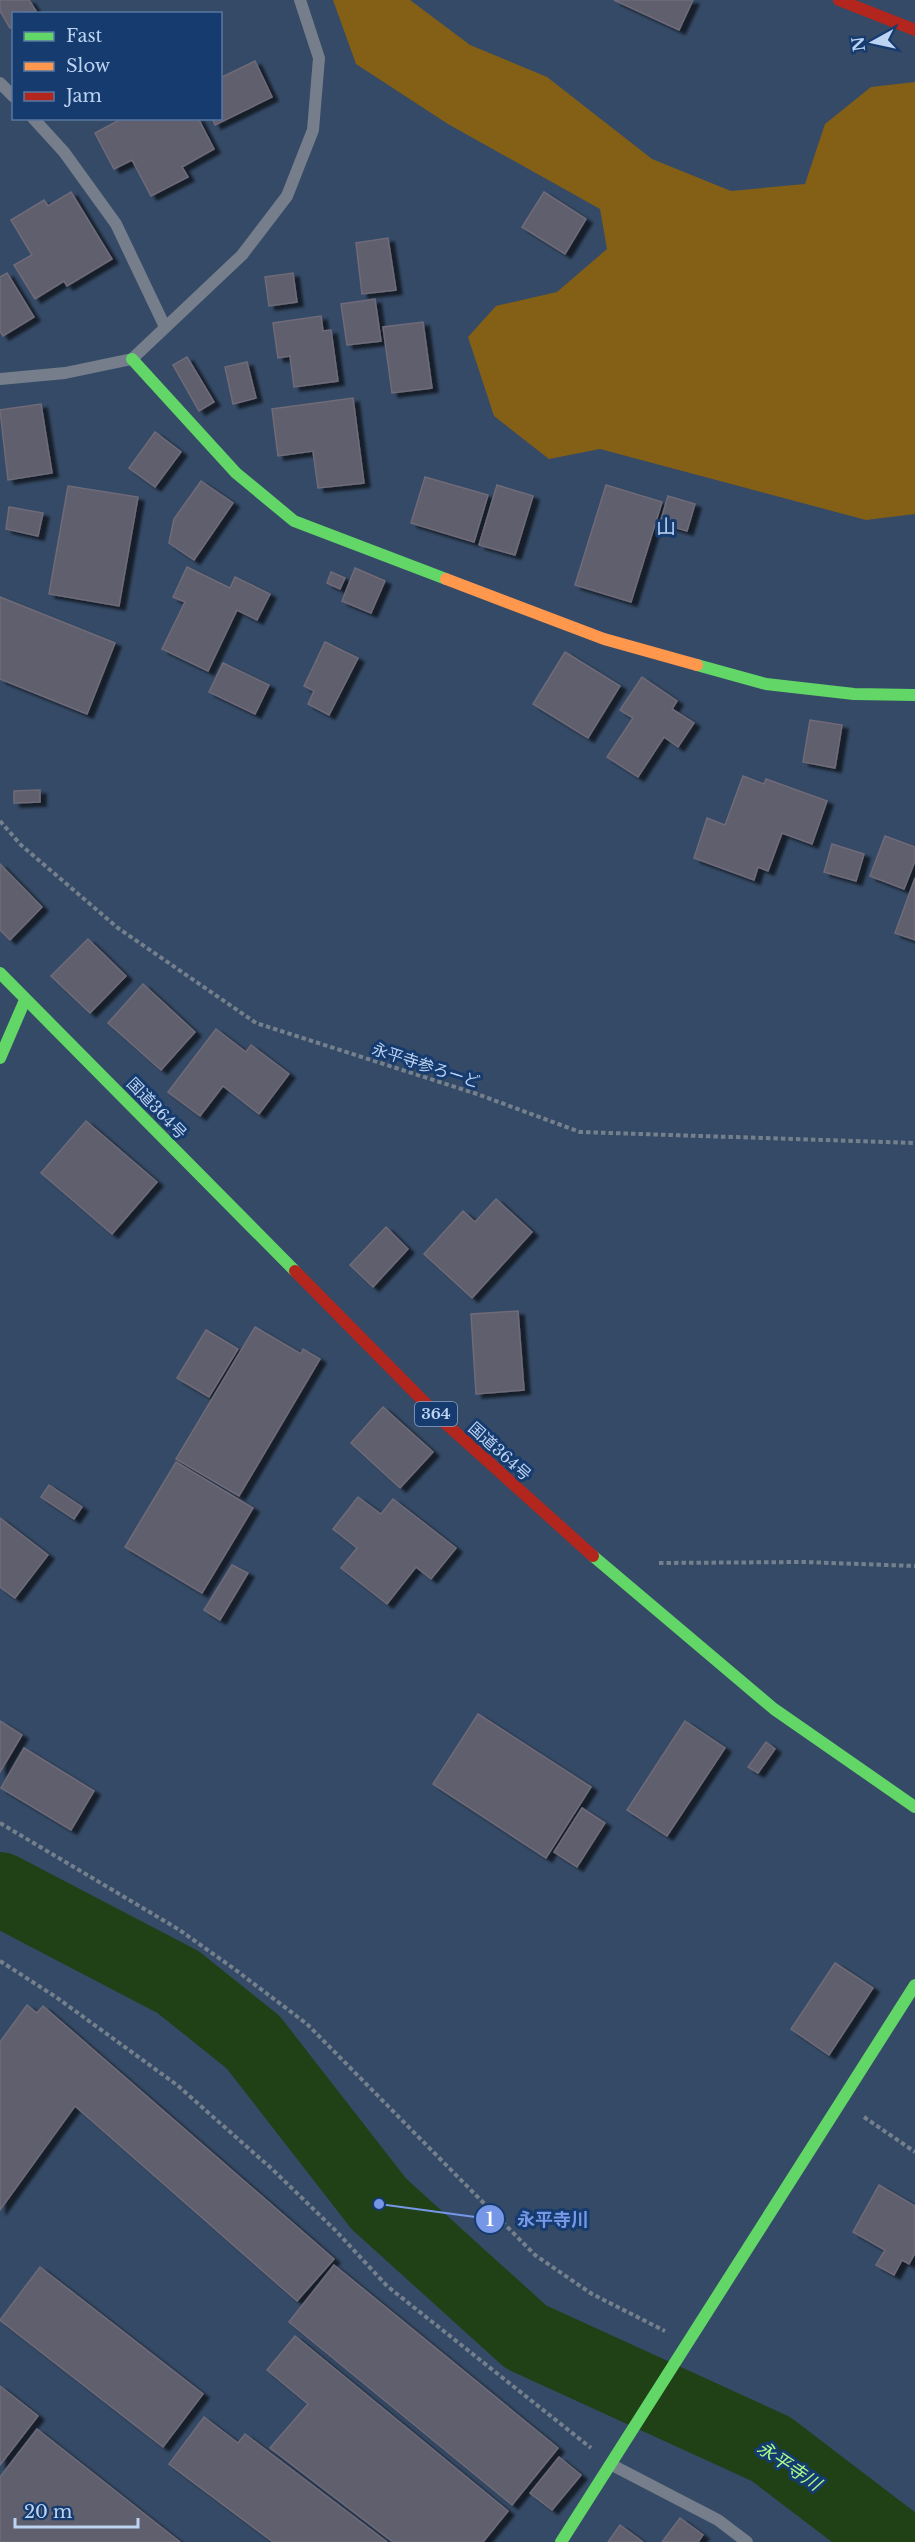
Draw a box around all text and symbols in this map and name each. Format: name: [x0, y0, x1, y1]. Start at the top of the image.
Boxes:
legend: [12, 12, 222, 120]
north arrow: [843, 12, 903, 72]
text: Fast: [66, 25, 103, 47]
text: N: [847, 35, 869, 53]
text: Slow: [66, 55, 111, 77]
text: Jam: [64, 85, 102, 107]
district label: 山: [656, 515, 676, 539]
street label: 永平寺参ろーど: [370, 1038, 482, 1092]
street label: 国道364号: [123, 1073, 191, 1143]
road number: 364: [415, 1402, 457, 1426]
street label: 国道364号: [465, 1418, 535, 1484]
callout: 永平寺川: [475, 2201, 601, 2237]
text: 1: [486, 2209, 494, 2231]
text: 永平寺川: [517, 2209, 589, 2231]
water label: 永平寺川: [753, 2437, 827, 2496]
scale bar: [15, 2491, 138, 2529]
text: 20 m: [24, 2501, 72, 2523]

